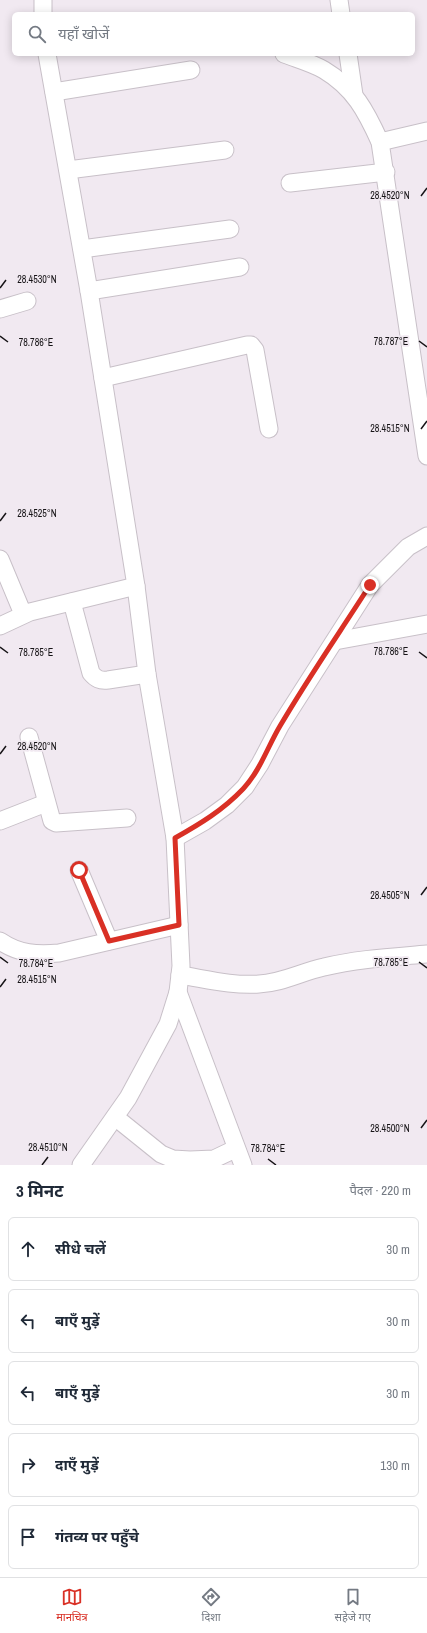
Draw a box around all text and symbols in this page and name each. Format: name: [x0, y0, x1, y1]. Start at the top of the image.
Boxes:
search box: [12, 12, 415, 56]
icon: search: [26, 23, 48, 45]
text: यहाँ खोजें: [58, 23, 109, 44]
text: 28.4520°N: [370, 189, 410, 202]
text: 28.4530°N: [17, 273, 57, 286]
text: 78.787°E: [374, 335, 408, 348]
text: 78.786°E: [19, 336, 53, 349]
text: 28.4515°N: [370, 422, 410, 435]
text: 28.4525°N: [17, 507, 57, 520]
route end: [361, 576, 379, 594]
text: 78.786°E: [374, 645, 408, 658]
text: 78.785°E: [19, 646, 53, 659]
text: 28.4520°N: [17, 740, 57, 753]
route start: [70, 861, 88, 879]
text: 28.4505°N: [370, 889, 410, 902]
text: 78.785°E: [374, 956, 408, 969]
text: 78.784°E: [19, 957, 53, 970]
text: 28.4515°N: [17, 973, 57, 986]
text: 28.4500°N: [370, 1122, 410, 1135]
text: 28.4510°N: [28, 1141, 68, 1154]
text: 78.784°E: [251, 1142, 285, 1155]
text: 3 मिनट: [16, 1179, 63, 1202]
text: पैदल · 220 m: [349, 1182, 411, 1199]
icon: ahead: [17, 1238, 39, 1260]
text: सीधे चलें: [55, 1238, 106, 1259]
text: 30 m: [386, 1241, 410, 1258]
icon: left: [17, 1310, 39, 1332]
text: बाएँ मुड़ें: [55, 1310, 100, 1331]
text: 30 m: [386, 1313, 410, 1330]
icon: left: [17, 1382, 39, 1404]
text: बाएँ मुड़ें: [55, 1382, 100, 1403]
text: 30 m: [386, 1385, 410, 1402]
icon: right: [17, 1454, 39, 1476]
text: दाएँ मुड़ें: [55, 1454, 99, 1475]
text: 130 m: [380, 1457, 410, 1474]
icon: arrive: [17, 1526, 39, 1548]
text: गंतव्य पर पहुँचे: [55, 1526, 139, 1547]
tab: मानचित्र: [56, 1586, 88, 1625]
tab: दिशा: [200, 1586, 222, 1625]
tab: सहेजे गए: [335, 1586, 371, 1625]

